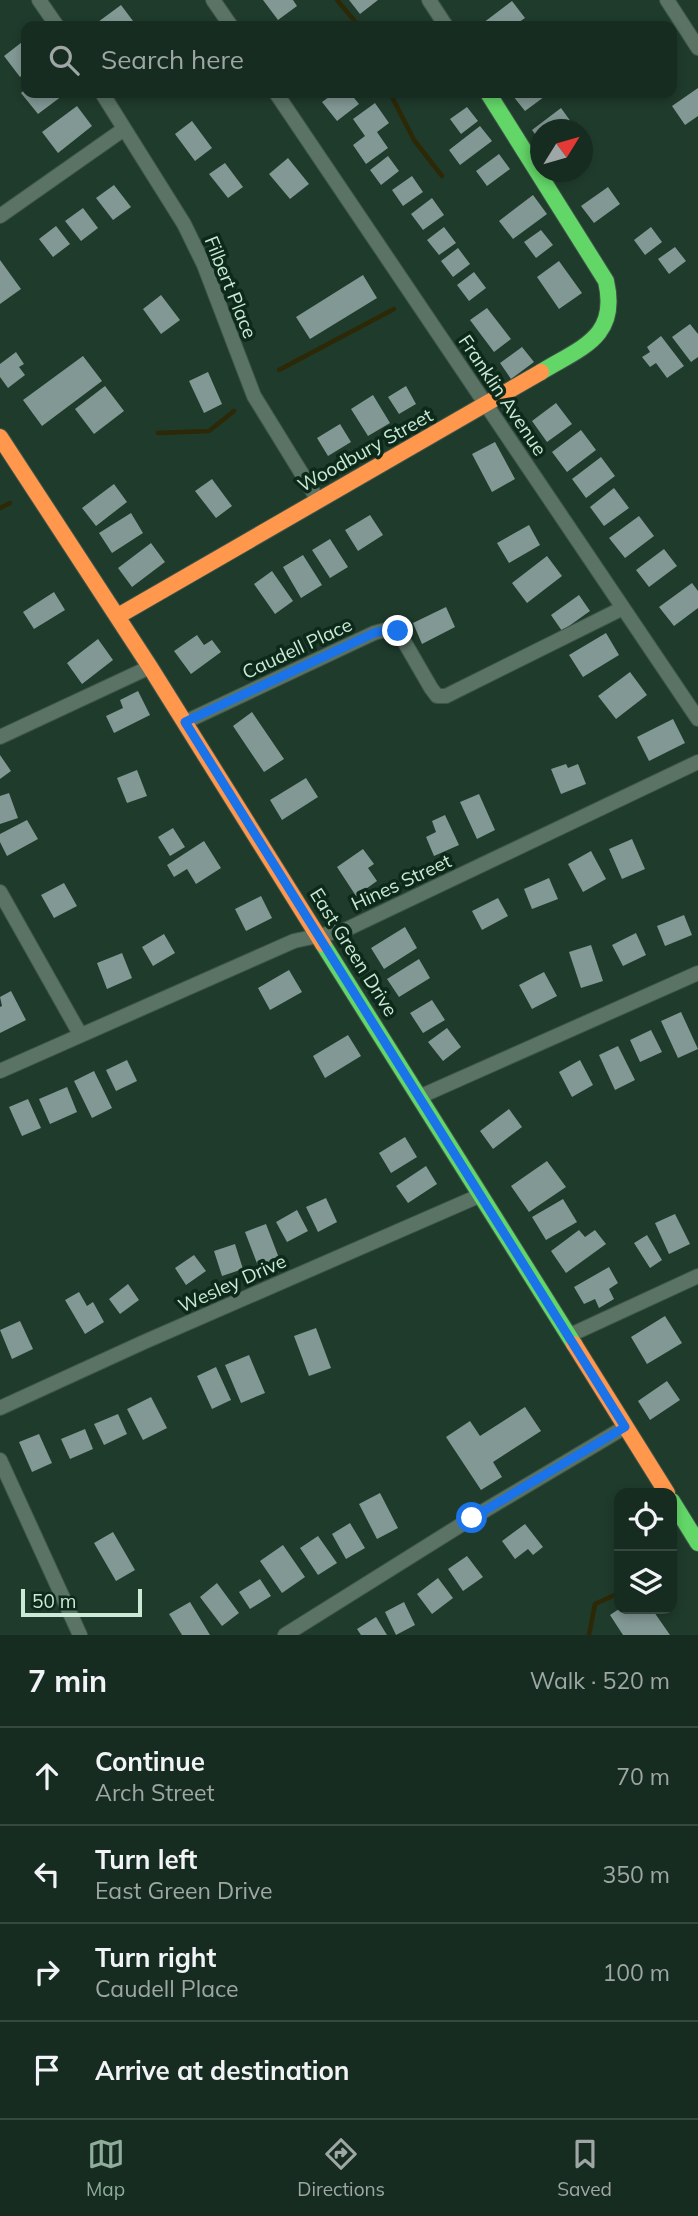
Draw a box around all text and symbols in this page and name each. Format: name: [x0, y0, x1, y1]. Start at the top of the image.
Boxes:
search box: [21, 21, 677, 98]
icon: search: [45, 41, 83, 79]
text: Search here: [101, 43, 244, 76]
north arrow: [530, 119, 593, 182]
street label: Filbert Place: [200, 232, 262, 342]
street label: Franklin Avenue: [454, 330, 552, 460]
street label: Woodbury Street: [293, 403, 437, 497]
street label: Caudell Place: [238, 612, 356, 684]
route end: [382, 615, 413, 646]
street label: Hines Street: [347, 848, 455, 916]
street label: East Green Drive: [305, 883, 403, 1021]
street label: Wesley Drive: [174, 1249, 290, 1317]
map controls: [614, 1488, 677, 1614]
button: locate: [614, 1488, 677, 1551]
route start: [456, 1502, 487, 1533]
button: layers: [614, 1551, 677, 1614]
scale bar: [21, 1586, 142, 1618]
text: 50 m: [32, 1589, 76, 1613]
text: 7 min: [28, 1662, 107, 1700]
text: Walk · 520 m: [530, 1666, 670, 1695]
text: Continue: [95, 1745, 205, 1778]
icon: ahead: [28, 1757, 66, 1795]
text: 70 m: [616, 1762, 670, 1791]
text: Arch Street: [95, 1778, 215, 1807]
text: Turn left: [95, 1843, 197, 1876]
icon: left: [28, 1855, 66, 1893]
text: 350 m: [602, 1860, 670, 1889]
text: East Green Drive: [95, 1876, 273, 1905]
text: Turn right: [95, 1941, 216, 1974]
icon: right: [28, 1953, 66, 1991]
text: 100 m: [602, 1958, 670, 1987]
text: Caudell Place: [95, 1974, 239, 2003]
icon: arrive: [28, 2051, 66, 2089]
text: Arrive at destination: [95, 2054, 350, 2087]
tab: Map: [86, 2135, 125, 2201]
tab: Directions: [297, 2135, 385, 2201]
tab: Saved: [557, 2135, 612, 2201]

